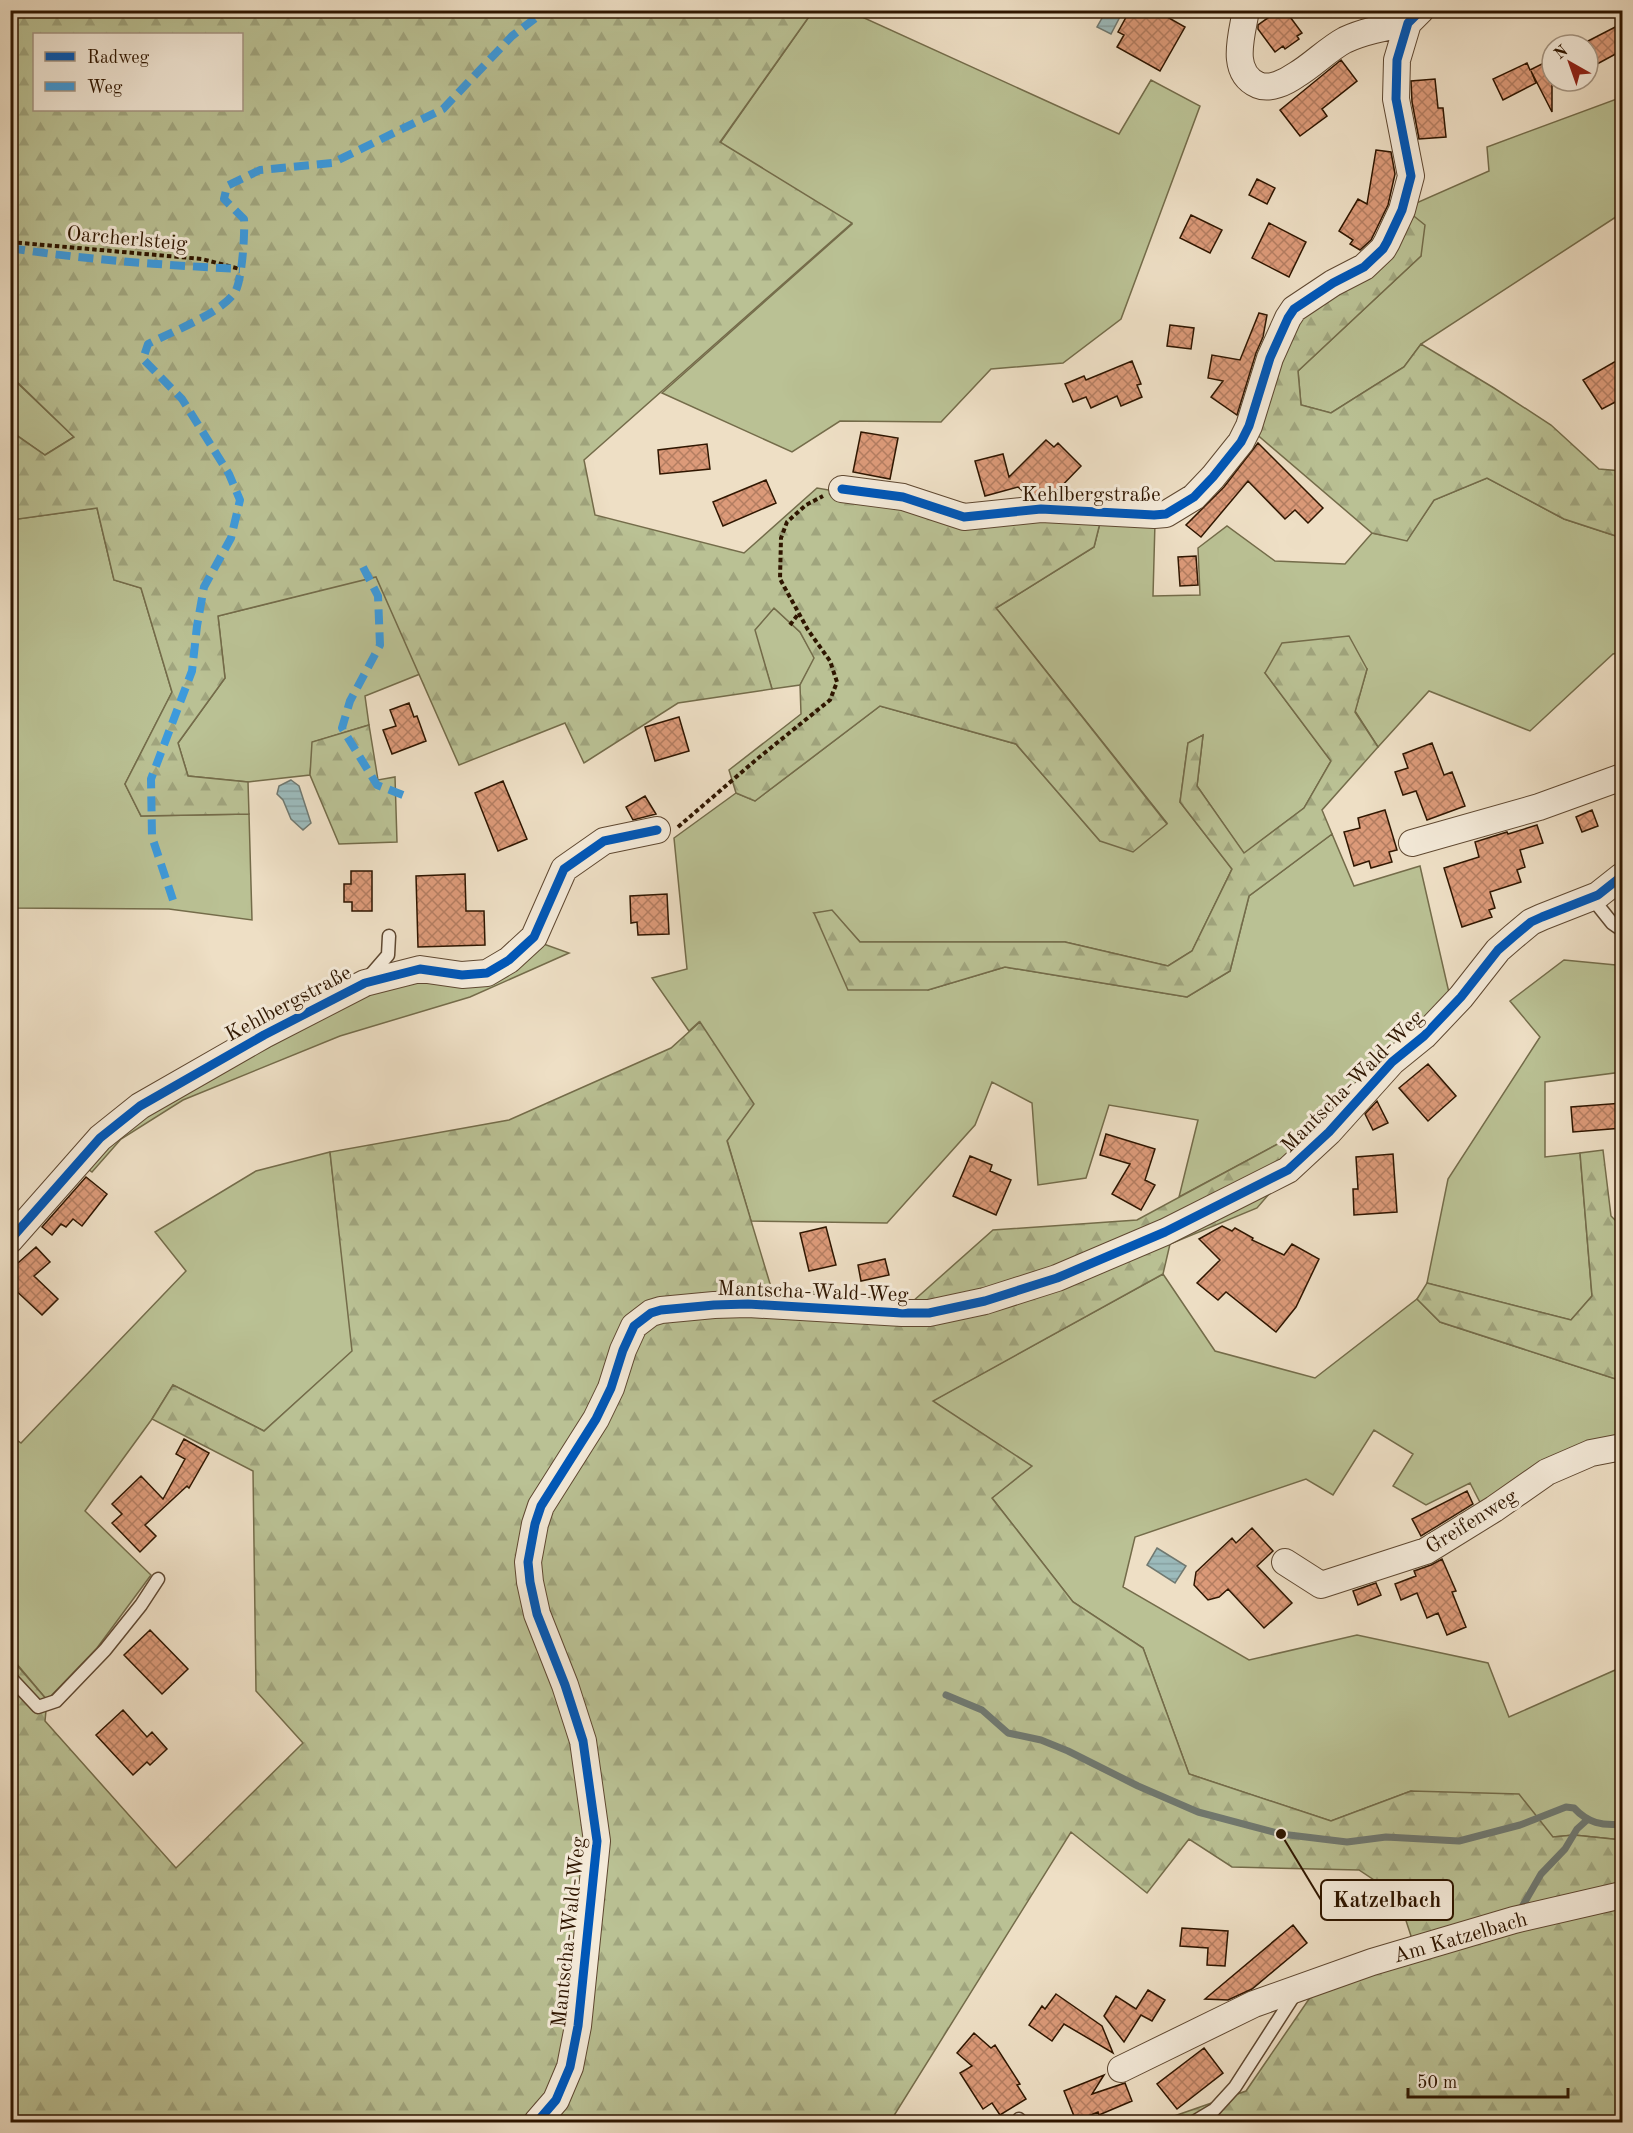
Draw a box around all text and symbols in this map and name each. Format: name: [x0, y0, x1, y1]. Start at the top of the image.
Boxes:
legend: [33, 33, 243, 111]
north arrow: [1540, 33, 1600, 93]
text: N: [1552, 42, 1572, 63]
text: Radweg: [87, 49, 150, 67]
text: Weg: [87, 79, 123, 97]
street label: Oarcherlsteig: [66, 224, 189, 255]
street label: Kehlbergstraße: [1021, 485, 1161, 506]
street label: Kehlbergstraße: [222, 962, 355, 1046]
street label: Mantscha-Wald-Weg: [1278, 1006, 1429, 1157]
street label: Mantscha-Wald-Weg: [717, 1279, 910, 1306]
street label: Greifenweg: [1422, 1486, 1522, 1559]
street label: Mantscha-Wald-Weg: [549, 1835, 590, 2028]
callout: Katzelbach: [1321, 1880, 1453, 1920]
text: Katzelbach: [1333, 1890, 1441, 1912]
street label: Am Katzelbach: [1391, 1909, 1530, 1968]
scale bar: [1408, 2061, 1568, 2099]
text: 50 m: [1417, 2074, 1457, 2092]

